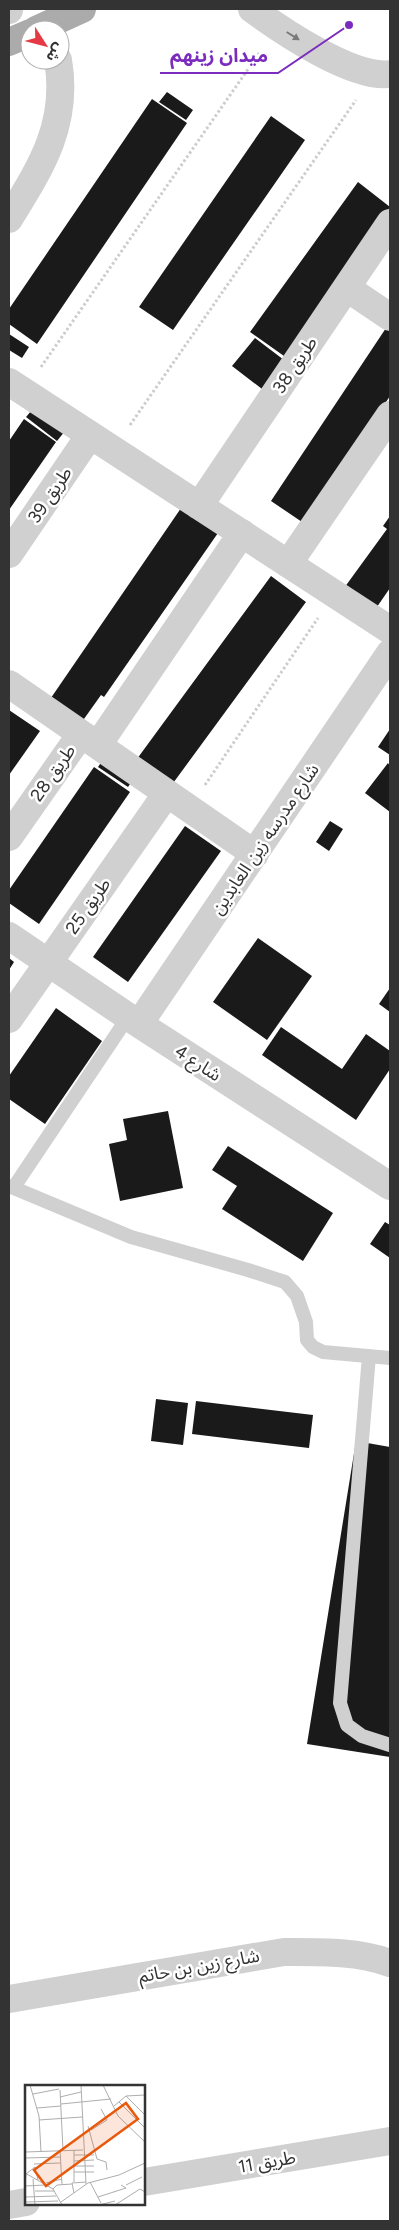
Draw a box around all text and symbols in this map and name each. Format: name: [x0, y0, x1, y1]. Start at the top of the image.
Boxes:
north arrow: [20, 20, 70, 70]
one-way arrow: [286, 31, 299, 41]
callout: ميدان زينهم: [160, 39, 278, 73]
text: ش: [43, 40, 68, 65]
text: ميدان زينهم: [170, 44, 268, 70]
street label: طريق 38: [268, 332, 322, 398]
street label: طريق 39: [23, 463, 77, 527]
street label: طريق 28: [26, 740, 80, 806]
street label: شارع مدرسه زين العابدين: [206, 759, 326, 920]
street label: طريق 25: [61, 874, 115, 938]
street label: شارع 4: [169, 1040, 225, 1089]
street label: شارع زين بن حاتم: [137, 1945, 262, 1990]
inset map: [25, 2085, 145, 2205]
street label: طريق 11: [237, 2146, 297, 2178]

